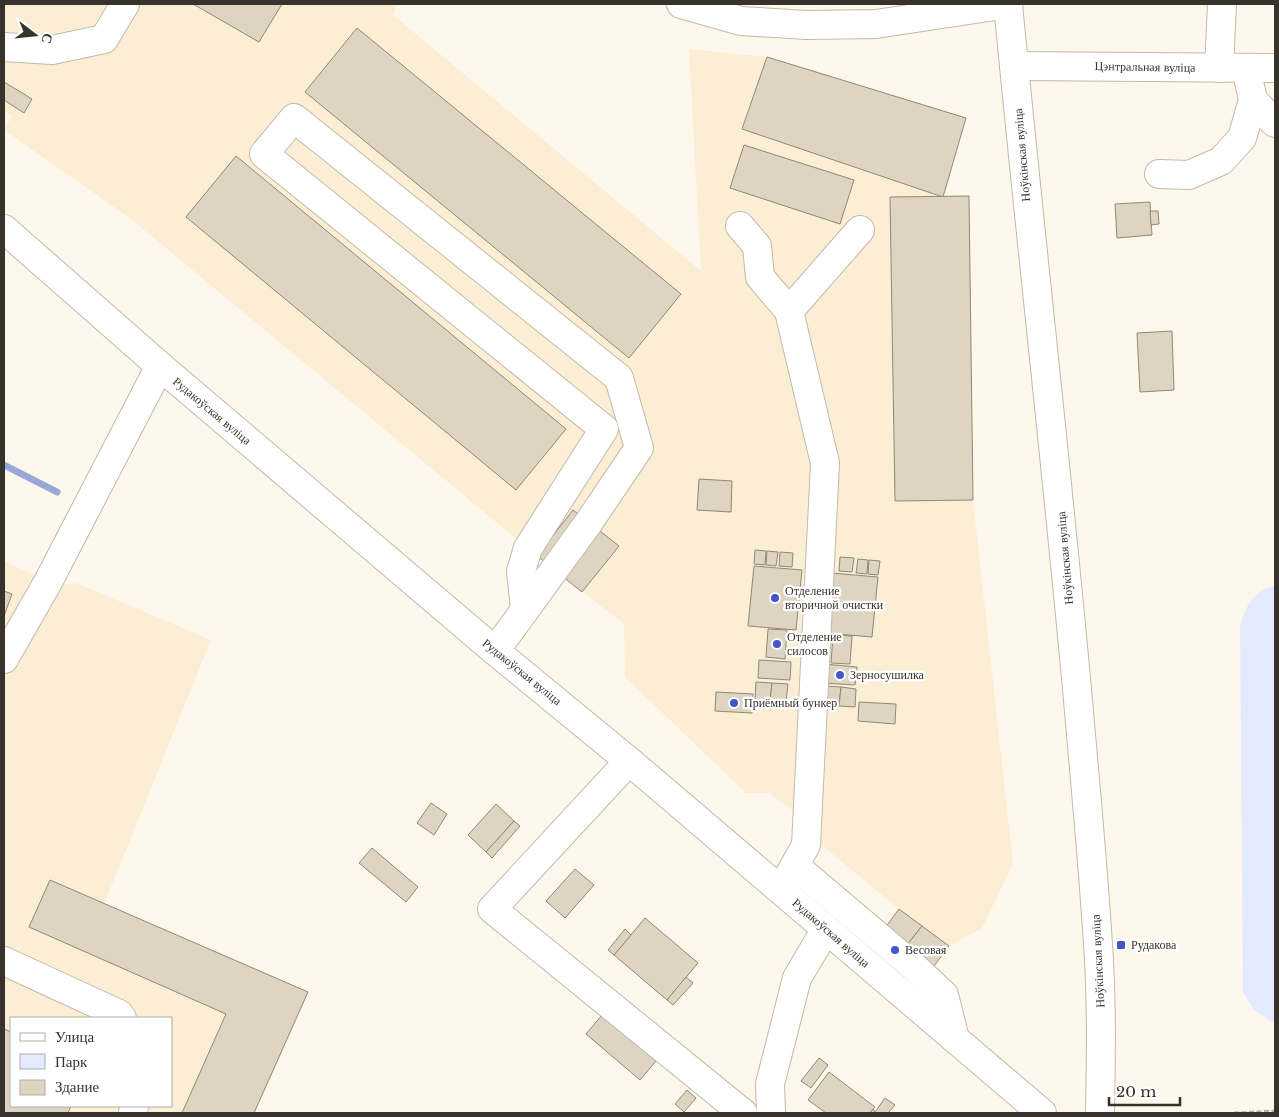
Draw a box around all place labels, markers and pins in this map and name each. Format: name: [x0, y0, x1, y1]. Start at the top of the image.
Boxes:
place label: Отделение вторичной очистки: [785, 583, 884, 612]
marker: Отделение вторичной очистки: [769, 592, 781, 604]
place label: Отделение силосов: [787, 629, 842, 658]
marker: Отделение силосов: [771, 638, 783, 650]
place label: Зерносушилка: [850, 667, 925, 682]
marker: Зерносушилка: [834, 669, 846, 681]
place label: Приёмный бункер: [744, 695, 837, 710]
marker: Приёмный бункер: [728, 697, 740, 709]
place label: Рудакова: [1131, 937, 1177, 952]
marker: Рудакова: [1115, 939, 1127, 951]
place label: Весовая: [905, 942, 947, 957]
marker: Весовая: [889, 944, 901, 956]

